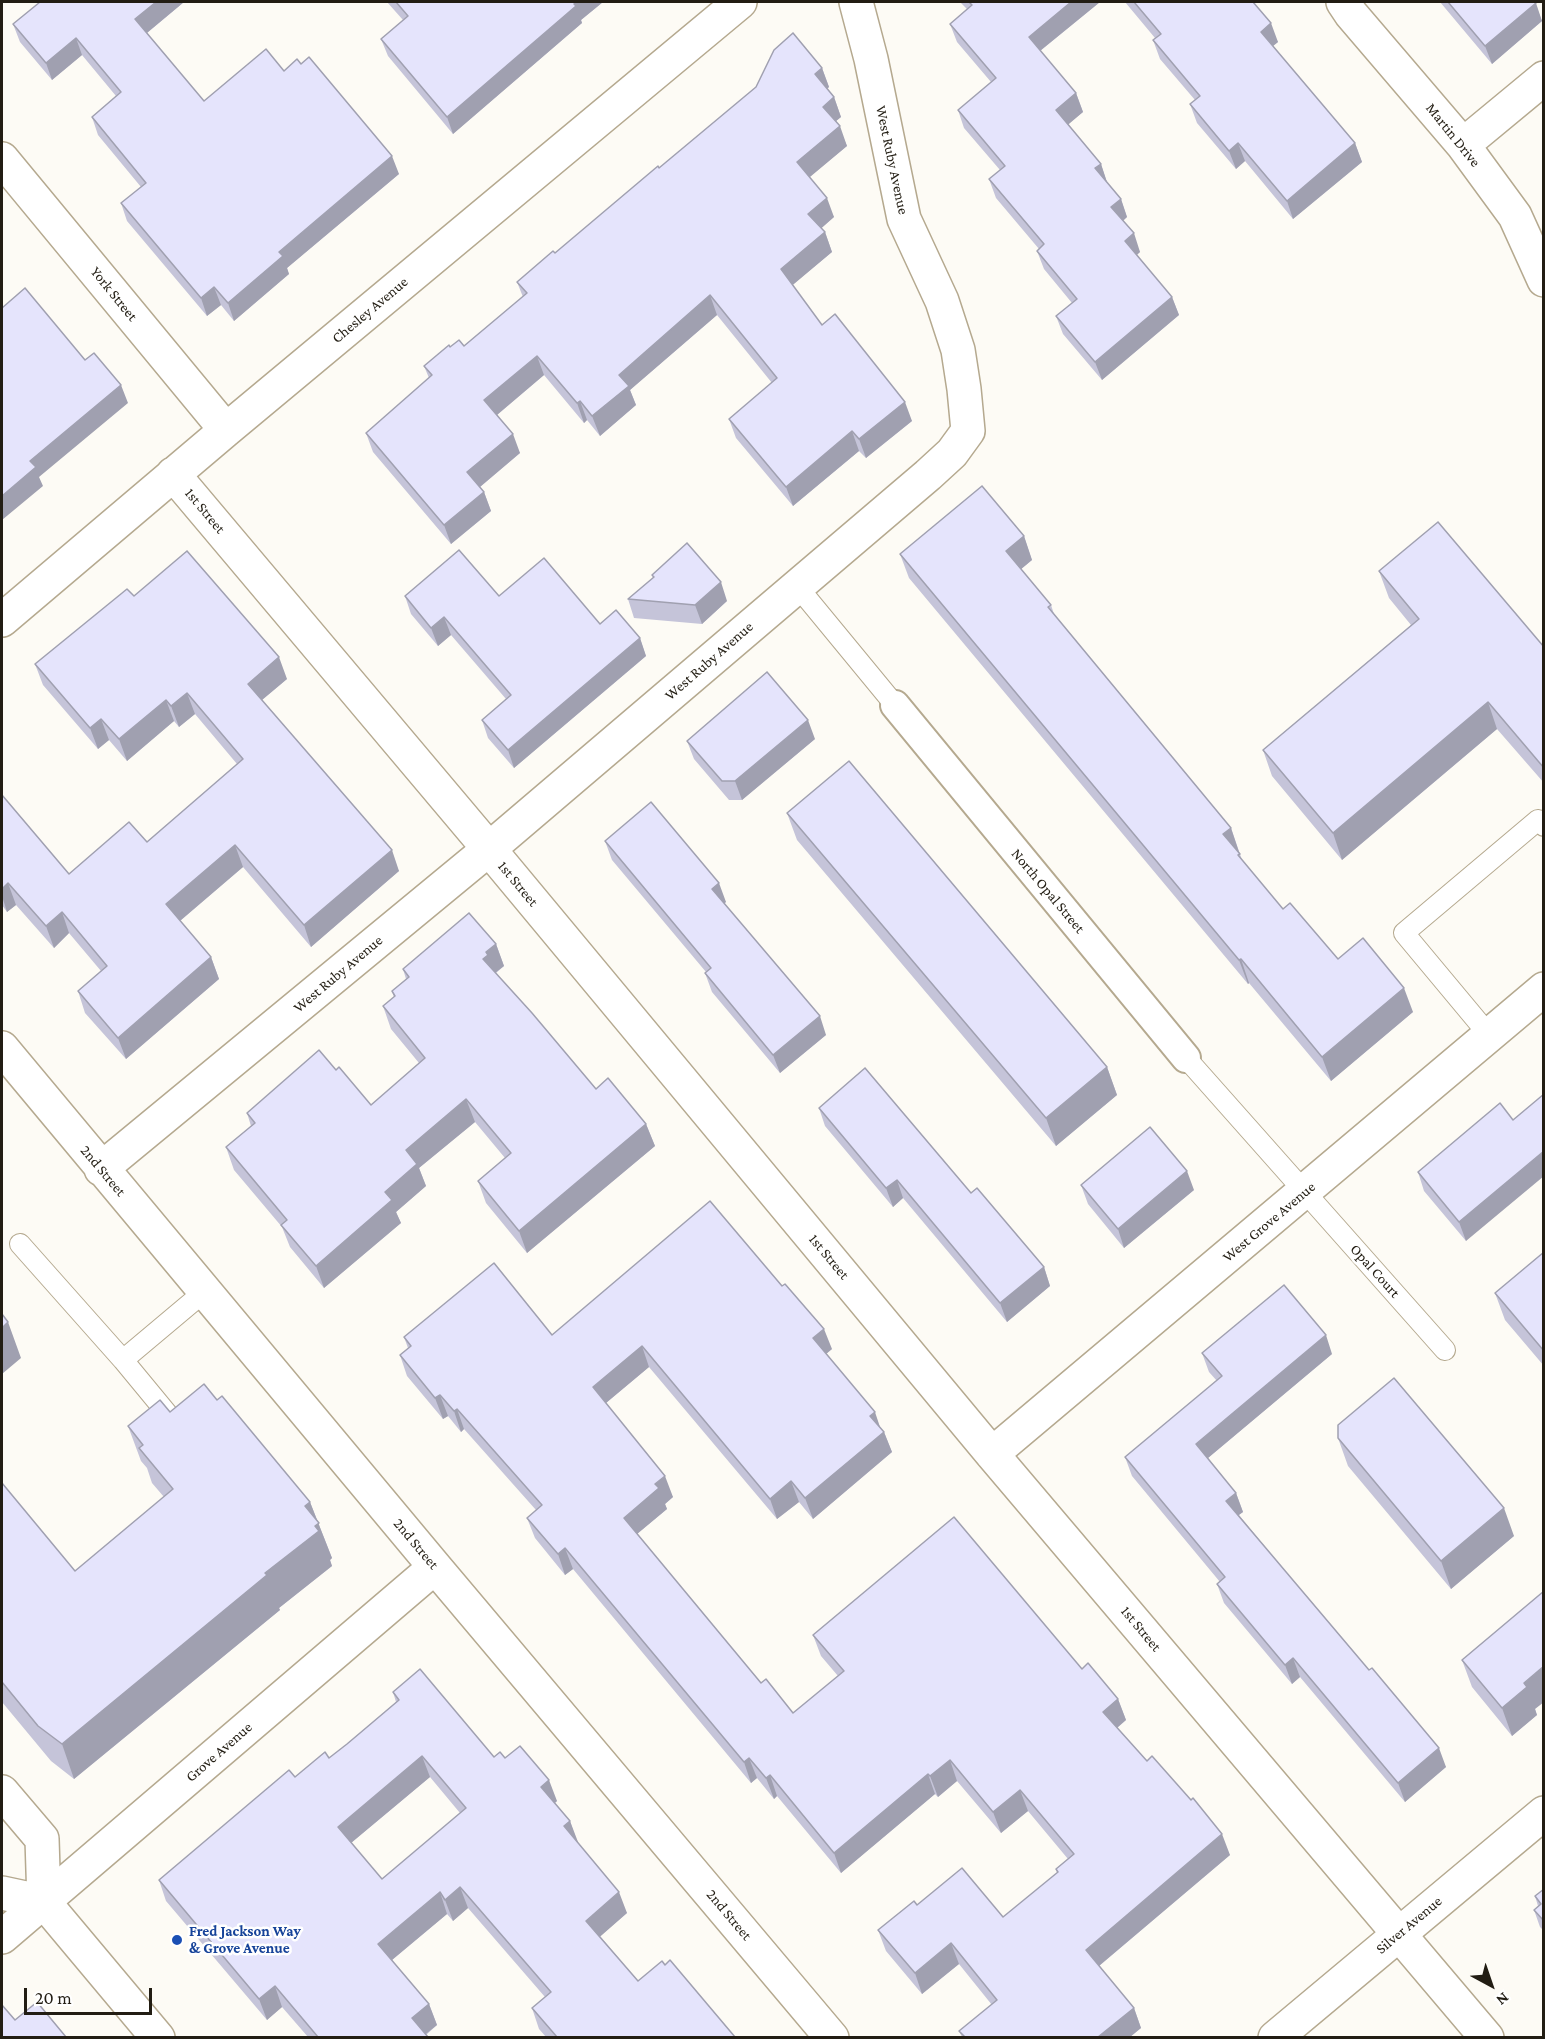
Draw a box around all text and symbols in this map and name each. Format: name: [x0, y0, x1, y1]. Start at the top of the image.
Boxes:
street label: Martin Drive: [1422, 99, 1484, 171]
street label: West Ruby Avenue: [872, 104, 912, 216]
street label: York Street: [87, 263, 141, 325]
street label: Chesley Avenue: [328, 273, 412, 347]
street label: 1st Street: [181, 485, 229, 537]
street label: West Ruby Avenue: [661, 618, 757, 704]
street label: North Opal Street: [1007, 845, 1089, 937]
street label: 1st Street: [494, 858, 542, 910]
street label: West Ruby Avenue: [290, 931, 386, 1017]
street label: 2nd Street: [76, 1142, 130, 1200]
street label: West Grove Avenue: [1219, 1178, 1319, 1266]
street label: 1st Street: [805, 1231, 853, 1283]
street label: Opal Court: [1346, 1240, 1404, 1302]
street label: 2nd Street: [389, 1515, 443, 1573]
street label: 1st Street: [1117, 1603, 1165, 1655]
street label: Grove Avenue: [182, 1718, 256, 1786]
street label: 2nd Street: [702, 1886, 756, 1944]
street label: Silver Avenue: [1372, 1892, 1446, 1958]
place label: Fred Jackson Way & Grove Avenue: [189, 1922, 301, 1957]
marker: Fred Jackson Way & Grove Avenue: [170, 1933, 184, 1947]
north arrow: [1461, 1955, 1521, 2015]
scale bar: [27, 1976, 154, 2014]
text: 20 m: [35, 1988, 72, 2008]
text: N: [1493, 1989, 1513, 2009]

